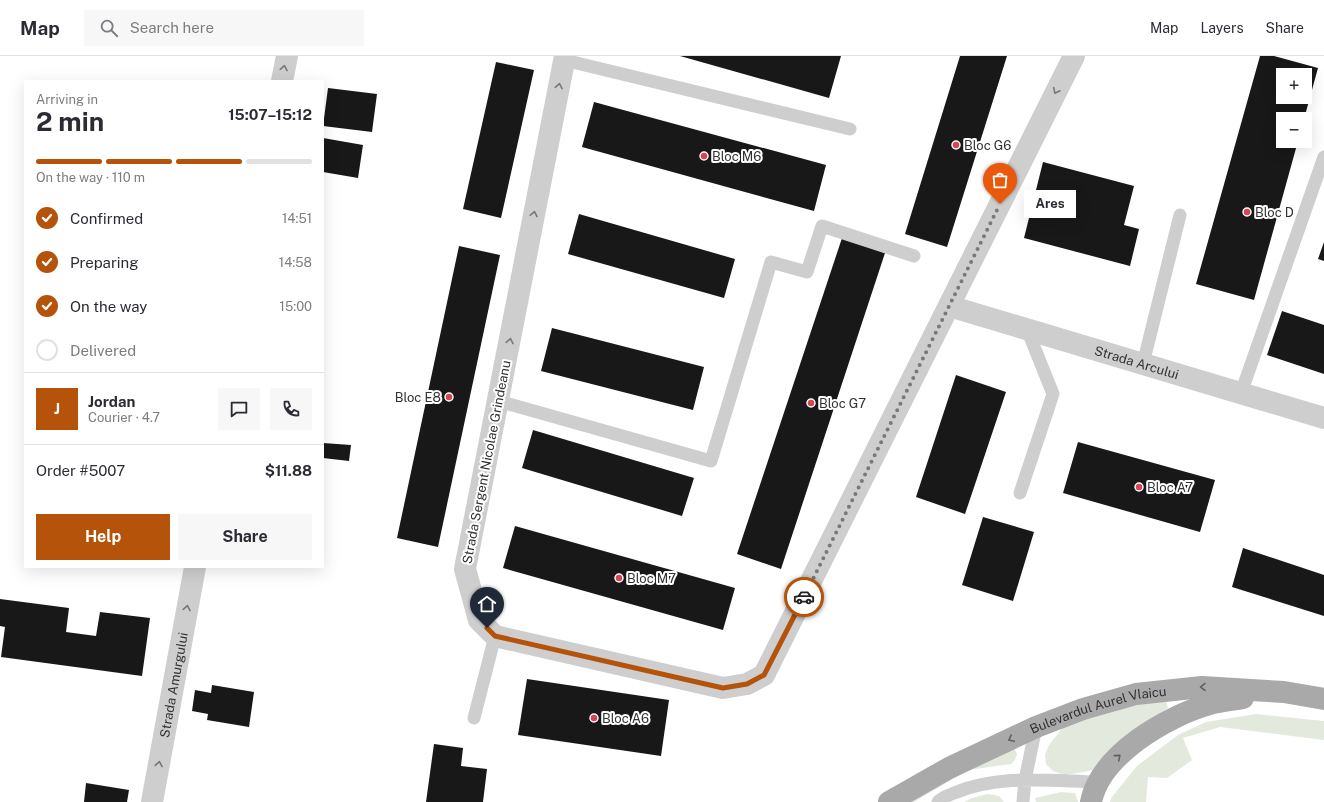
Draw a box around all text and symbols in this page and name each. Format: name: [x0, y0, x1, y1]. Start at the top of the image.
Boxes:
search box: [84, 10, 364, 46]
text: Map: [20, 17, 60, 39]
icon: search: [98, 17, 120, 39]
text: Search here: [130, 19, 214, 36]
text: Map: [1150, 20, 1178, 36]
text: Layers: [1200, 20, 1244, 36]
text: Share: [1266, 20, 1304, 36]
one-way arrow: [280, 65, 288, 72]
map controls: [1276, 68, 1312, 148]
button: +: [1276, 68, 1312, 104]
one-way arrow: [554, 83, 563, 89]
one-way arrow: [1054, 87, 1061, 94]
text: Arriving in: [36, 92, 98, 107]
text: 2 min: [36, 106, 104, 137]
text: 15:07–15:12: [228, 106, 312, 123]
button: −: [1276, 112, 1312, 148]
place label: Bloc G6: [964, 138, 1011, 153]
marker: Bloc G6: [951, 140, 961, 150]
place label: Bloc M6: [712, 149, 761, 164]
marker: Bloc M6: [699, 151, 709, 161]
pin: [983, 163, 1017, 204]
icon: bag: [989, 169, 1011, 191]
text: On the way · 110 m: [36, 170, 145, 185]
callout: Ares: [1024, 190, 1076, 218]
text: Ares: [1035, 196, 1065, 211]
place label: Bloc D: [1255, 205, 1294, 220]
icon: check: [36, 207, 58, 229]
marker: Bloc D: [1242, 207, 1252, 217]
text: Confirmed: [70, 210, 143, 227]
text: 14:51: [282, 211, 312, 226]
one-way arrow: [530, 211, 538, 217]
icon: check: [36, 251, 58, 273]
text: Preparing: [70, 254, 139, 271]
text: 14:58: [279, 255, 312, 270]
icon: check: [36, 295, 58, 317]
text: On the way: [70, 298, 147, 315]
text: 15:00: [280, 299, 312, 314]
one-way arrow: [505, 338, 513, 345]
text: Delivered: [70, 342, 136, 359]
street label: Strada Arcului: [1093, 343, 1181, 382]
street label: Strada Sergent Nicolae Grindeanu: [459, 359, 514, 565]
button: chat: [218, 388, 260, 430]
button: phone: [270, 388, 312, 430]
place label: Bloc E8: [395, 390, 441, 405]
marker: Bloc E8: [444, 392, 454, 402]
text: Jordan: [88, 393, 135, 410]
place label: Bloc G7: [819, 396, 866, 411]
marker: Bloc G7: [806, 398, 816, 408]
text: J: [54, 400, 60, 417]
text: Courier · 4.7: [88, 410, 160, 425]
text: Order #5007: [36, 462, 125, 479]
text: $11.88: [265, 462, 312, 479]
place label: Bloc A7: [1147, 480, 1193, 495]
marker: Bloc A7: [1134, 482, 1144, 492]
button: Help: [36, 514, 170, 560]
button: Share: [178, 514, 312, 560]
place label: Bloc M7: [627, 571, 676, 586]
marker: Bloc M7: [614, 573, 624, 583]
courier: [784, 577, 824, 617]
icon: car: [793, 586, 815, 608]
pin: [470, 587, 504, 628]
icon: home: [476, 593, 498, 615]
one-way arrow: [182, 605, 191, 611]
street label: Strada Amurgului: [157, 631, 191, 739]
one-way arrow: [1200, 683, 1206, 691]
street label: Bulevardul Aurel Vlaicu: [1027, 684, 1167, 737]
place label: Bloc A6: [602, 711, 649, 726]
marker: Bloc A6: [589, 713, 599, 723]
one-way arrow: [1008, 734, 1016, 742]
one-way arrow: [1113, 755, 1120, 762]
one-way arrow: [154, 761, 163, 767]

